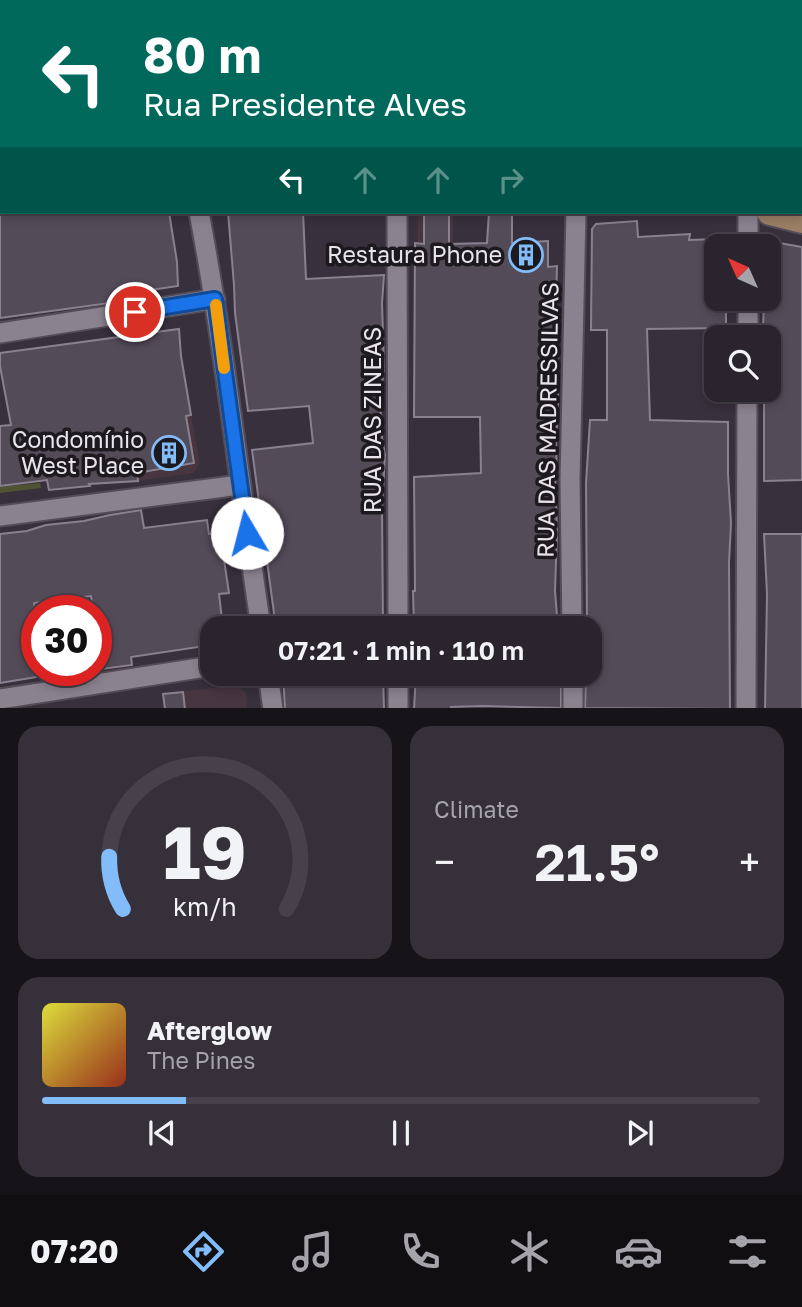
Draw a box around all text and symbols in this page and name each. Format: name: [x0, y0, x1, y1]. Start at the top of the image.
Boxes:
text: 80 m: [143, 25, 261, 84]
icon: left: [28, 28, 119, 119]
text: Rua Presidente Alves: [143, 85, 467, 123]
icon: left: [273, 161, 311, 199]
icon: ahead: [346, 161, 384, 199]
icon: ahead: [419, 161, 457, 199]
icon: right: [492, 161, 530, 199]
north arrow: [704, 234, 780, 312]
map controls: [704, 234, 781, 402]
building icon: Restaura Phone: [507, 236, 545, 274]
place label: Restaura Phone: [327, 240, 502, 268]
pin: [105, 282, 165, 342]
street label: RUA DAS MADRESSILVAS: [531, 282, 563, 558]
icon: arrive: [116, 293, 154, 331]
button: search: [704, 325, 781, 402]
street label: RUA DAS ZINEAS: [358, 327, 386, 513]
place label: Condomínio West Place: [12, 425, 144, 479]
building icon: Condomínio West Place: [150, 434, 188, 472]
position arrow: [210, 496, 284, 570]
speed limit sign: 30: [21, 595, 112, 686]
text: 07:21 · 1 min · 110 m: [278, 635, 524, 666]
text: Climate: [434, 795, 519, 823]
text: 19: [163, 808, 247, 895]
text: 21.5°: [535, 830, 659, 892]
text: −: [434, 839, 455, 884]
text: +: [739, 839, 760, 884]
text: km/h: [173, 890, 237, 921]
text: Afterglow: [147, 1015, 272, 1046]
text: The Pines: [147, 1046, 255, 1074]
icon: previous: [143, 1114, 181, 1152]
icon: pause: [382, 1114, 420, 1152]
icon: next: [621, 1114, 659, 1152]
icon: directions: [179, 1227, 228, 1276]
icon: music: [288, 1227, 337, 1276]
icon: phone: [396, 1227, 445, 1276]
icon: climate: [505, 1227, 554, 1276]
icon: car: [614, 1227, 663, 1276]
icon: filters: [723, 1227, 772, 1276]
text: 07:20: [30, 1232, 119, 1270]

